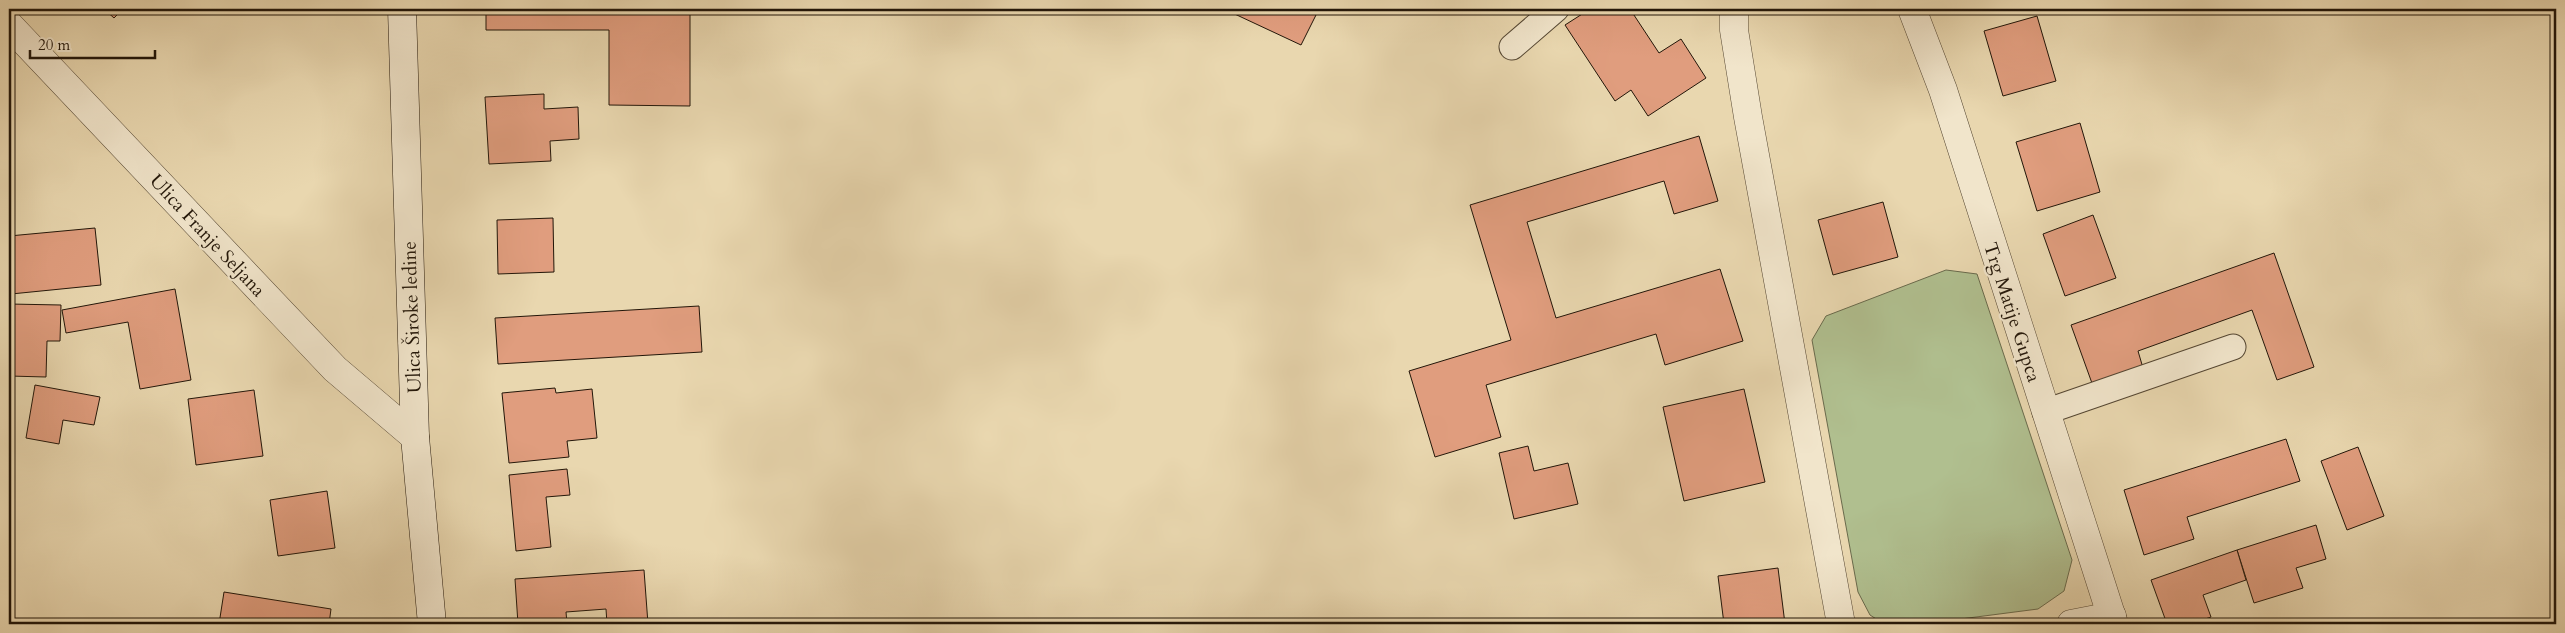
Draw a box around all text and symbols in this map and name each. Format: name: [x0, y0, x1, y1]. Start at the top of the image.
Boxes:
scale bar: [30, 28, 155, 60]
text: 20 m: [38, 35, 70, 55]
street label: Ulica Franje Seljana: [144, 169, 271, 303]
street label: Trg Matije Gupca: [1977, 239, 2047, 386]
street label: Ulica Široke ledine: [396, 241, 428, 393]

